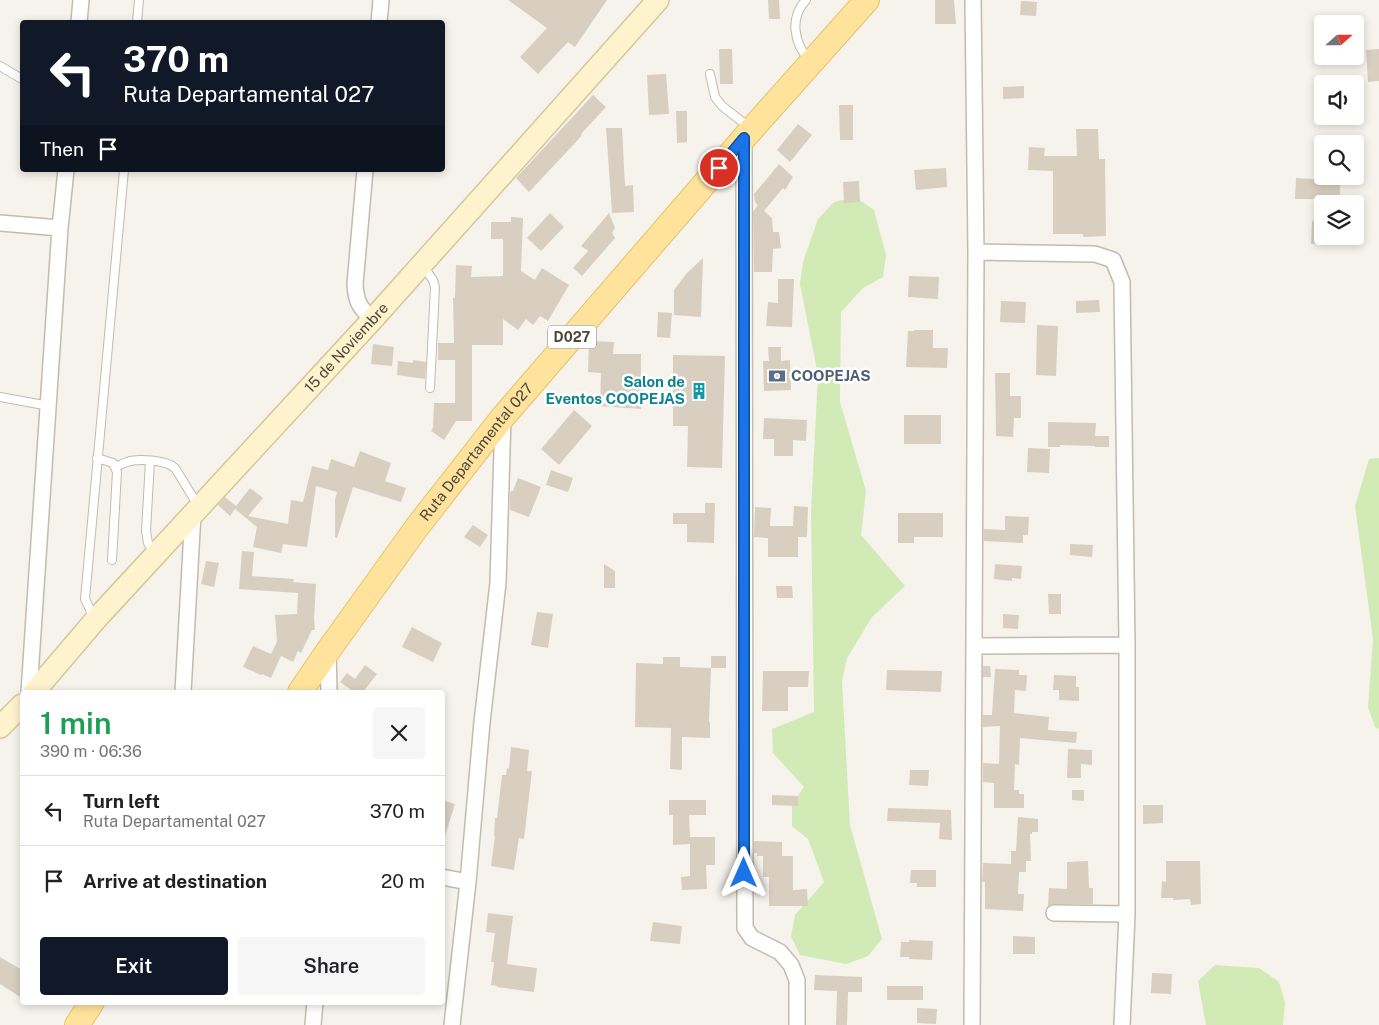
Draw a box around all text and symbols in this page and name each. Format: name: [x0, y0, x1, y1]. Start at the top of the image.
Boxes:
north arrow: [1314, 15, 1364, 65]
map controls: [1314, 15, 1364, 245]
text: 370 m: [123, 39, 229, 80]
icon: left: [40, 40, 105, 105]
button: sound: [1314, 75, 1364, 125]
text: Ruta Departamental 027: [123, 81, 374, 107]
icon: arrive: [94, 135, 122, 163]
button: search: [1314, 135, 1364, 185]
text: Then: [40, 138, 84, 160]
pin: [698, 147, 740, 189]
icon: arrive: [705, 154, 733, 182]
button: layers: [1314, 195, 1364, 245]
street label: 15 de Noviembre: [301, 299, 391, 396]
road number: D027: [548, 326, 596, 348]
bank icon: COOPEJAS: [767, 366, 787, 386]
place label: COOPEJAS: [791, 367, 871, 384]
place label: Salon de Eventos COOPEJAS: [546, 373, 685, 407]
street label: Ruta Departamental 027: [416, 379, 536, 524]
building icon: Salon de Eventos COOPEJAS: [689, 381, 709, 401]
text: 1 min: [40, 705, 111, 741]
button: close: [373, 707, 425, 759]
text: 390 m · 06:36: [40, 742, 142, 761]
text: Turn left: [83, 790, 160, 812]
icon: left: [40, 797, 68, 825]
text: 370 m: [370, 800, 425, 822]
text: Ruta Departamental 027: [83, 812, 266, 831]
position arrow: [717, 846, 769, 898]
icon: arrive: [40, 867, 68, 895]
text: Arrive at destination: [83, 870, 267, 892]
text: 20 m: [381, 870, 425, 892]
button: Exit: [40, 937, 228, 995]
button: Share: [238, 937, 425, 995]

